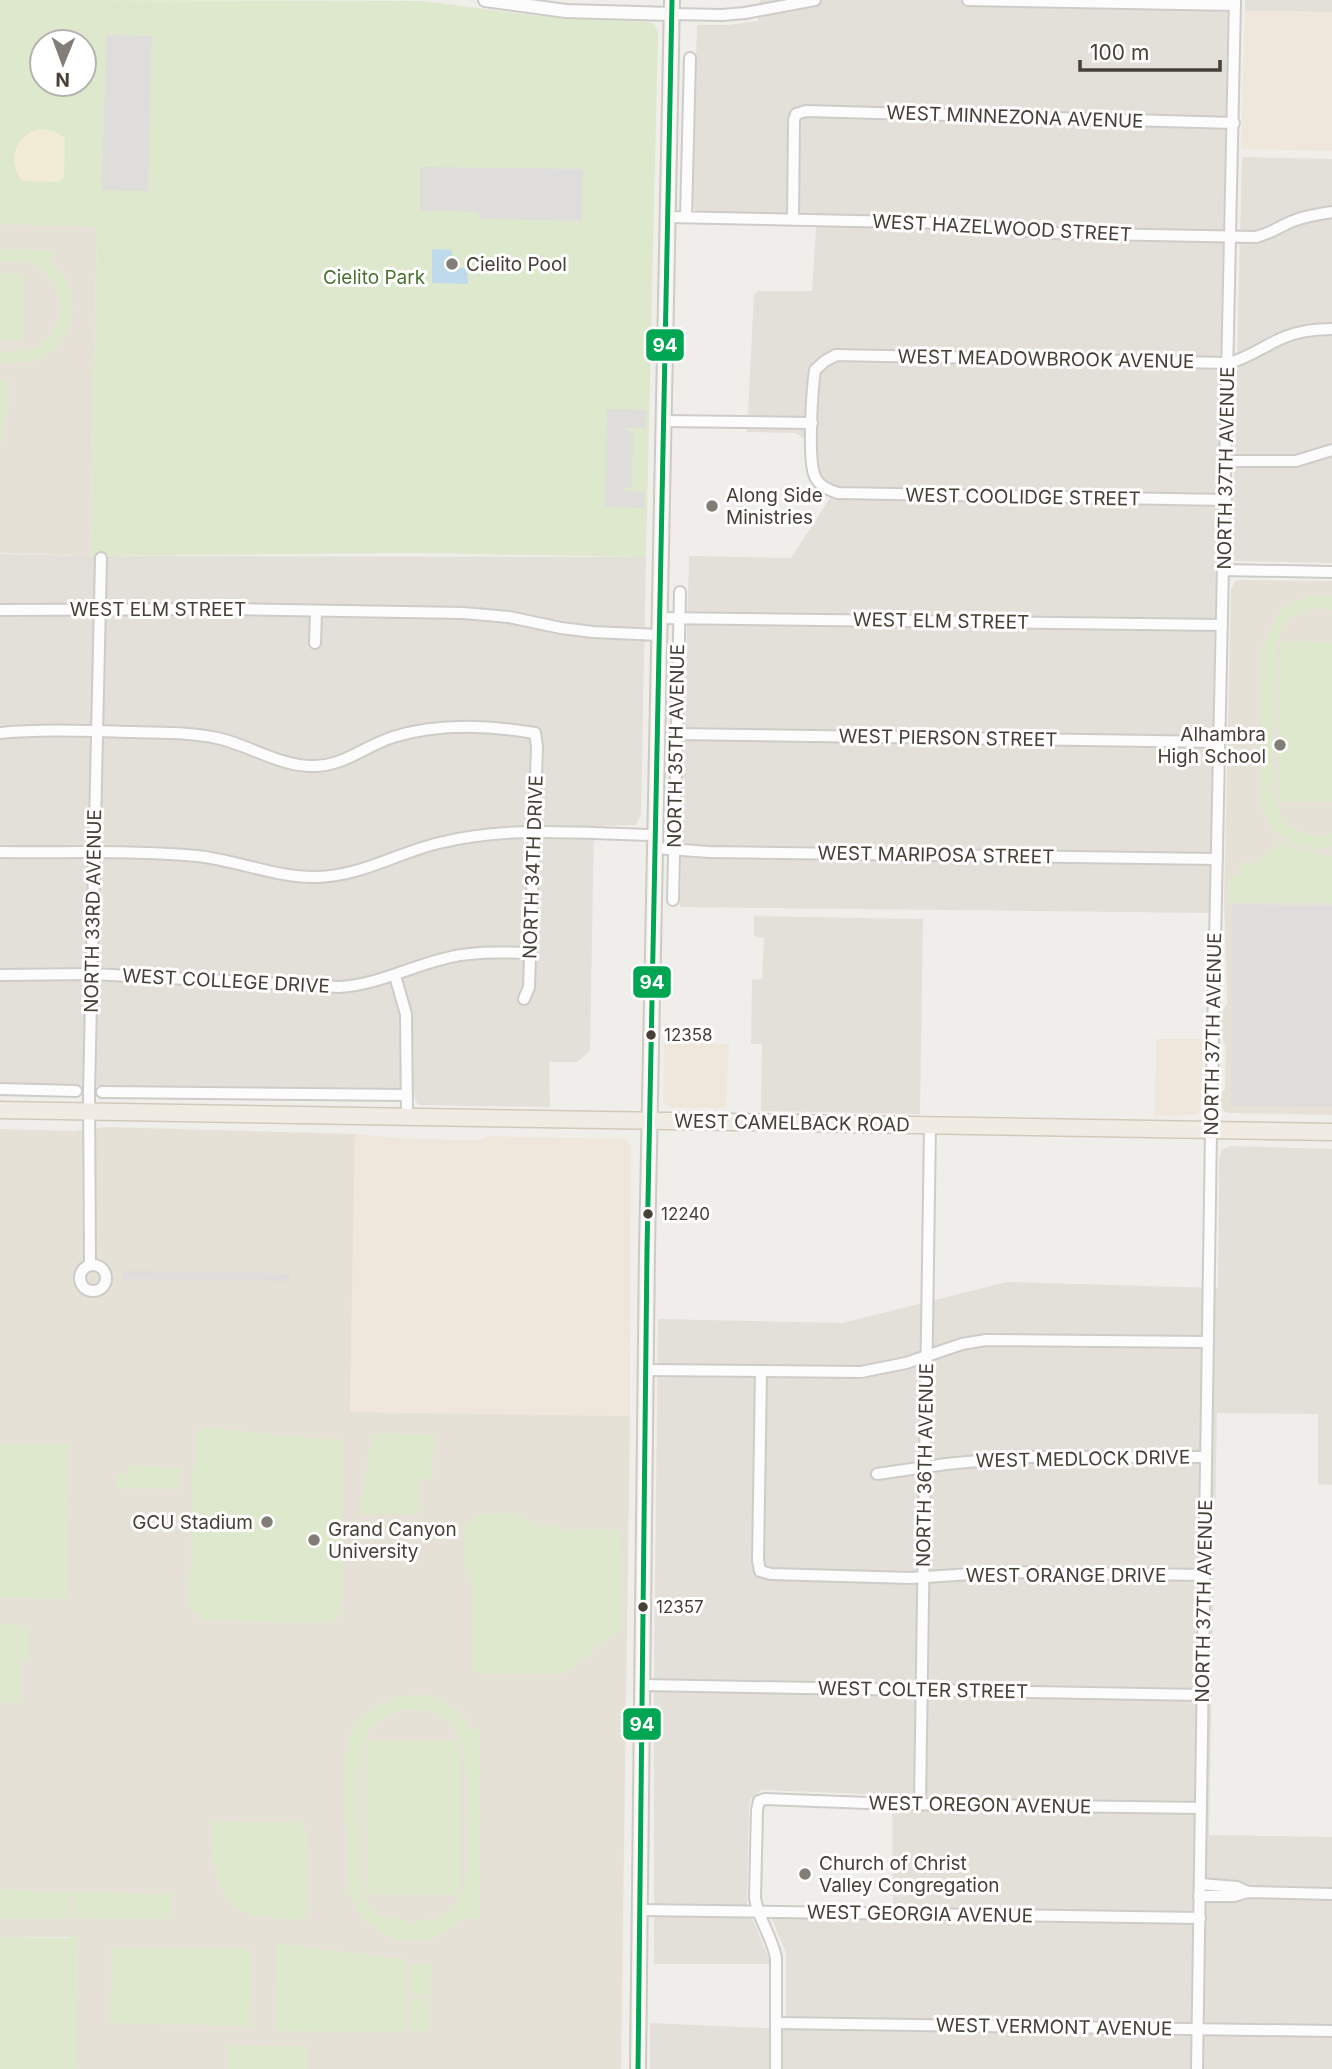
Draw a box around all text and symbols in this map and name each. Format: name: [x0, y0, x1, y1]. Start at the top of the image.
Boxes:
north arrow: [28, 28, 98, 98]
scale bar: [1080, 28, 1220, 72]
text: 100 m: [1090, 40, 1149, 65]
text: N: [55, 68, 70, 91]
street label: WEST MINNEZONA AVENUE: [886, 101, 1144, 133]
street label: WEST HAZELWOOD STREET: [872, 210, 1132, 246]
place label: Cielito Pool: [466, 253, 567, 276]
marker: Cielito Pool: [444, 256, 460, 272]
park label: Cielito Park: [323, 266, 426, 289]
line badge: 94: [645, 328, 685, 362]
text: 94: [652, 334, 678, 357]
street label: WEST MEADOWBROOK AVENUE: [898, 345, 1194, 373]
street label: NORTH 37TH AVENUE: [1213, 366, 1239, 570]
street label: WEST COOLIDGE STREET: [905, 483, 1141, 511]
place label: Along Side Ministries: [726, 484, 823, 529]
marker: Along Side Ministries: [704, 498, 720, 514]
street label: WEST ELM STREET: [70, 598, 246, 621]
street label: WEST ELM STREET: [853, 608, 1029, 634]
street label: NORTH 35TH AVENUE: [663, 644, 689, 848]
place label: Alhambra High School: [1157, 723, 1266, 768]
street label: WEST PIERSON STREET: [838, 725, 1058, 751]
marker: Alhambra High School: [1272, 737, 1288, 753]
street label: NORTH 34TH DRIVE: [518, 775, 548, 959]
street label: NORTH 33RD AVENUE: [80, 809, 106, 1013]
street label: WEST MARIPOSA STREET: [817, 841, 1055, 869]
street label: NORTH 37TH AVENUE: [1200, 932, 1226, 1136]
street label: WEST COLLEGE DRIVE: [122, 964, 330, 998]
line badge: 94: [632, 965, 672, 999]
text: 94: [639, 971, 665, 994]
place label: 12358: [664, 1025, 713, 1045]
marker: 12358: [644, 1028, 658, 1042]
street label: WEST CAMELBACK ROAD: [674, 1109, 910, 1137]
place label: 12240: [661, 1204, 710, 1224]
marker: 12240: [641, 1207, 655, 1221]
street label: NORTH 36TH AVENUE: [912, 1363, 938, 1567]
street label: WEST MEDLOCK DRIVE: [976, 1446, 1190, 1472]
street label: NORTH 37TH AVENUE: [1191, 1499, 1217, 1703]
place label: GCU Stadium: [132, 1511, 253, 1534]
marker: GCU Stadium: [259, 1514, 275, 1530]
place label: Grand Canyon University: [328, 1518, 457, 1563]
marker: Grand Canyon University: [306, 1532, 322, 1548]
street label: WEST ORANGE DRIVE: [966, 1564, 1166, 1587]
place label: 12357: [656, 1597, 704, 1617]
marker: 12357: [636, 1600, 650, 1614]
street label: WEST COLTER STREET: [818, 1677, 1028, 1703]
line badge: 94: [622, 1707, 662, 1741]
text: 94: [629, 1713, 655, 1736]
street label: WEST OREGON AVENUE: [868, 1792, 1092, 1818]
place label: Church of Christ Valley Congregation: [819, 1852, 1000, 1897]
marker: Church of Christ Valley Congregation: [797, 1866, 813, 1882]
street label: WEST GEORGIA AVENUE: [807, 1901, 1033, 1927]
street label: WEST VERMONT AVENUE: [936, 2013, 1172, 2041]

